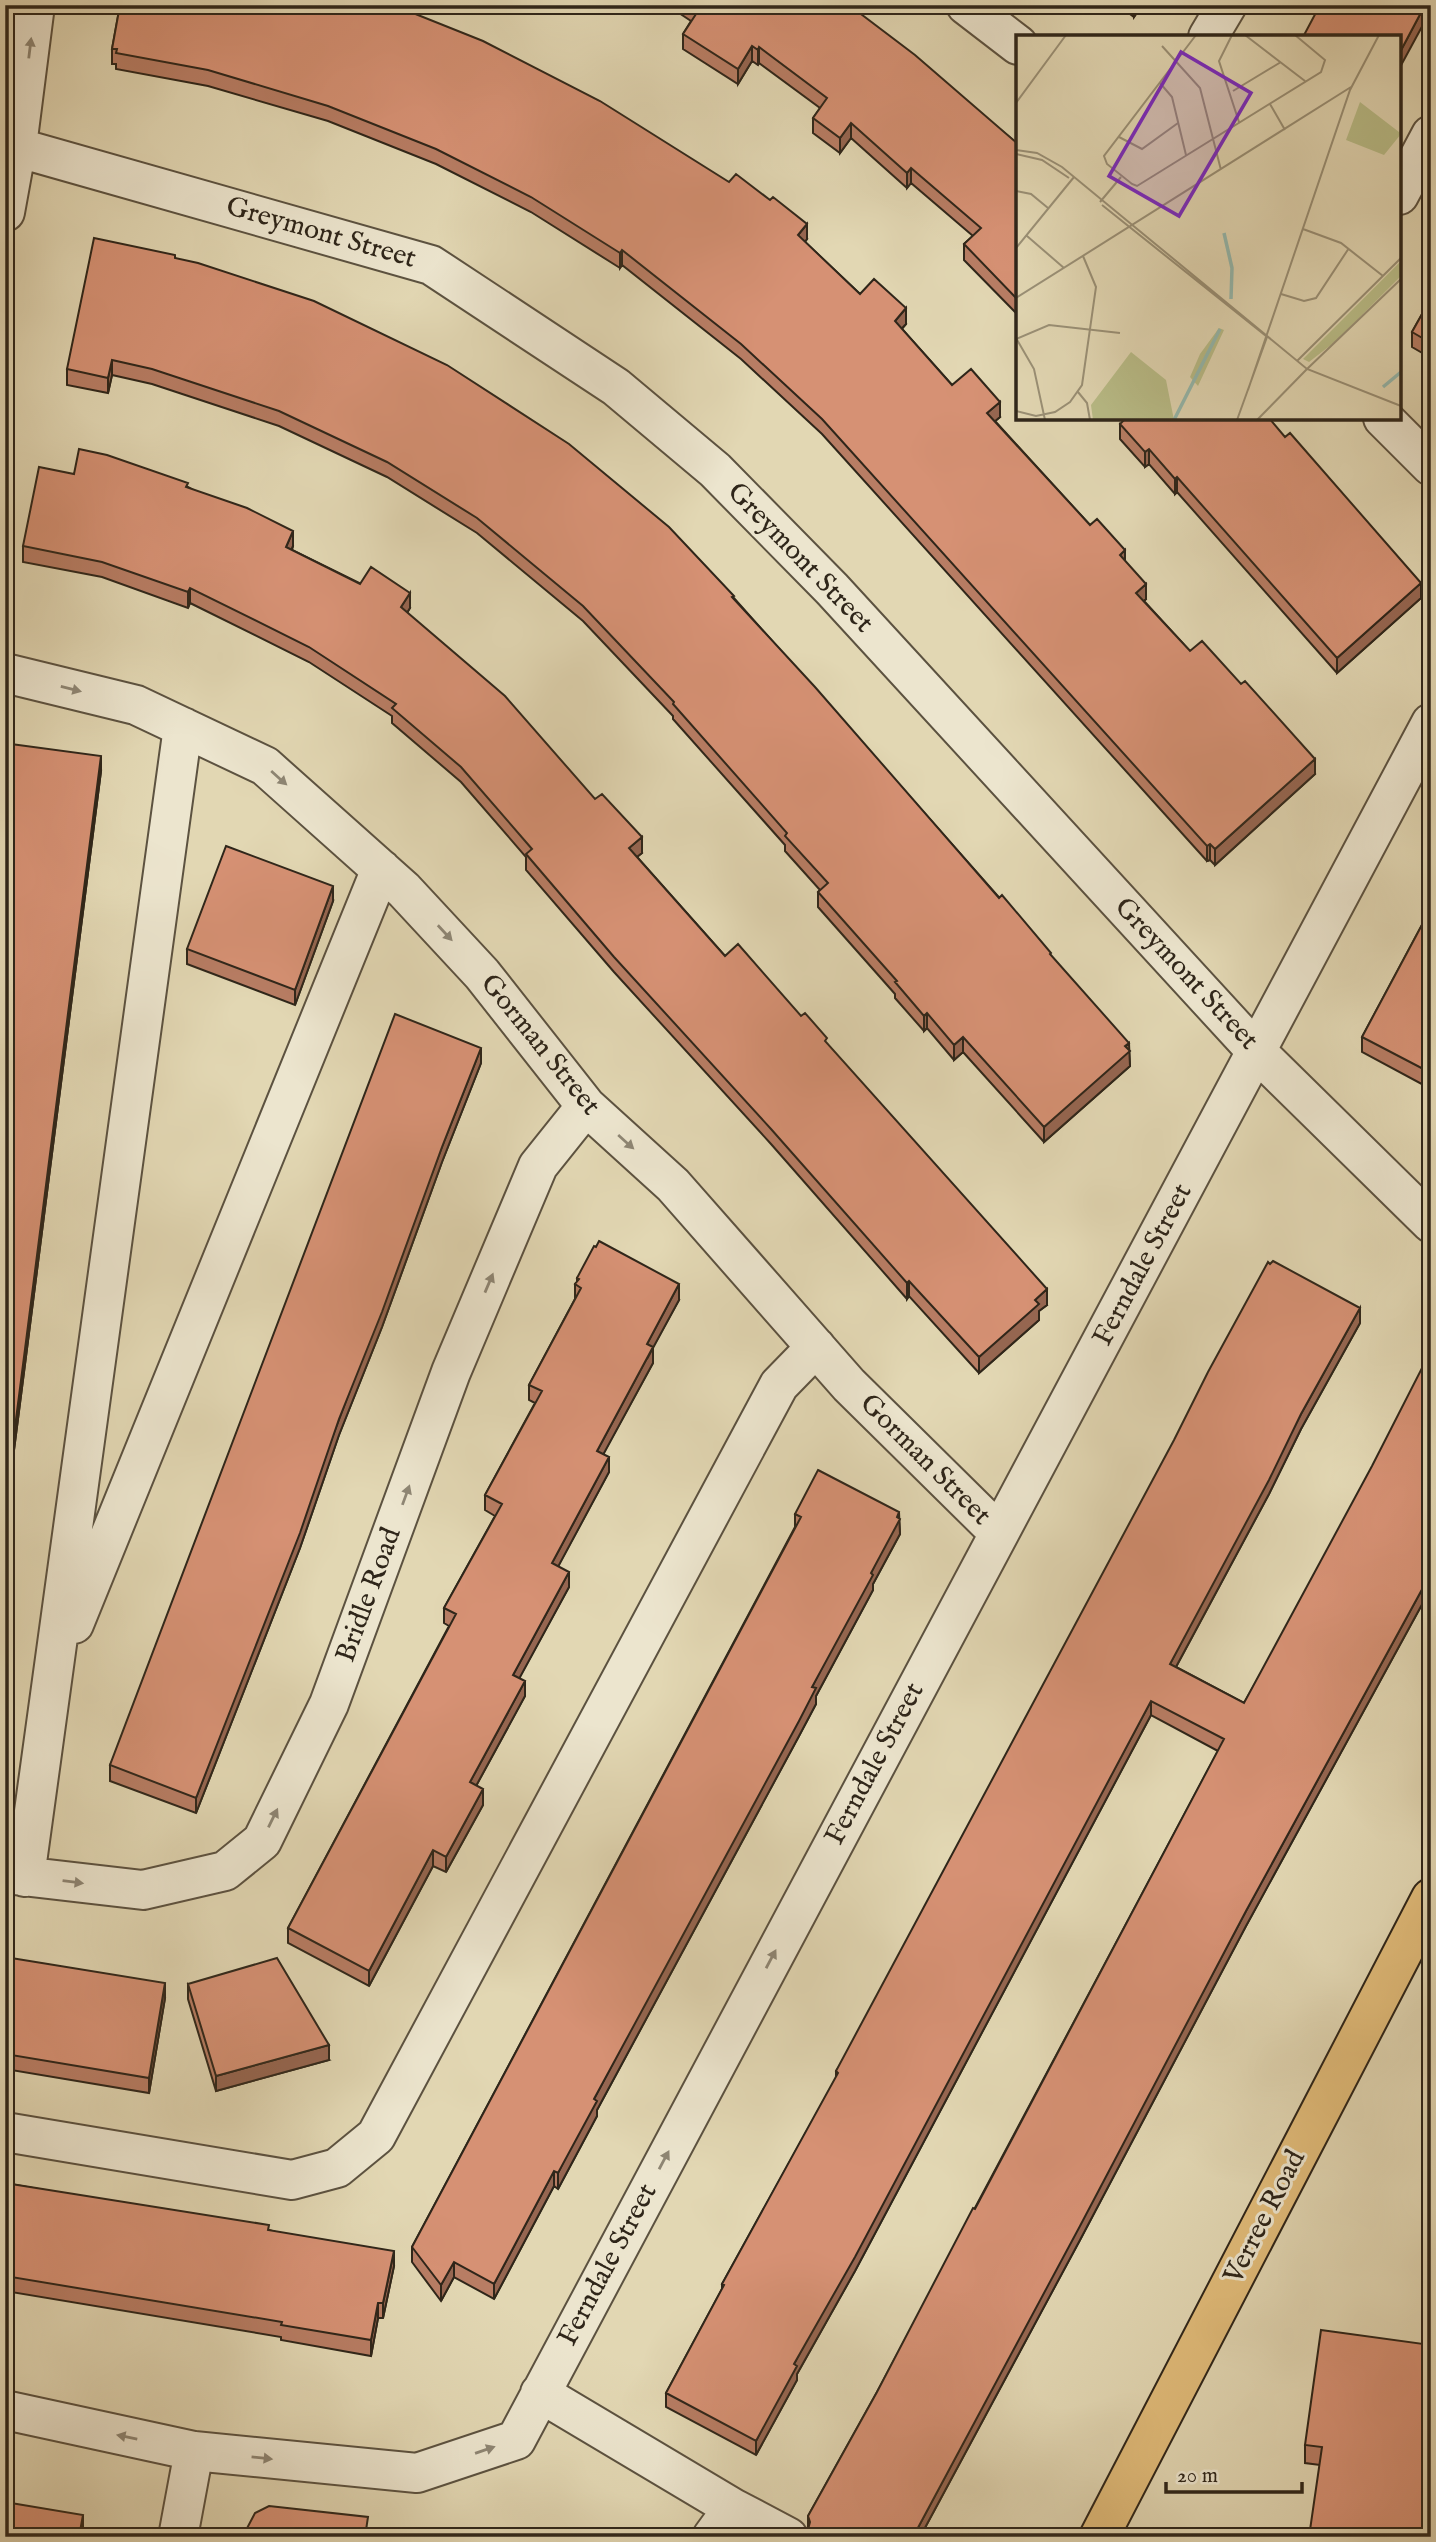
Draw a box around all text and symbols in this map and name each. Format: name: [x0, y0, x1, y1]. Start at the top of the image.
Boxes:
inset map: [1016, 35, 1401, 420]
one-way arrow: [24, 37, 35, 59]
street label: Greymont Street: [222, 189, 420, 277]
street label: Greymont Street: [719, 475, 881, 641]
one-way arrow: [61, 684, 83, 695]
one-way arrow: [270, 770, 288, 786]
street label: Greymont Street: [1106, 890, 1266, 1058]
one-way arrow: [437, 924, 453, 942]
street label: Gorman Street: [472, 967, 608, 1123]
one-way arrow: [617, 1133, 634, 1149]
street label: Ferndale Street: [1086, 1178, 1201, 1352]
one-way arrow: [483, 1272, 494, 1293]
street label: Gorman Street: [852, 1387, 998, 1533]
one-way arrow: [400, 1484, 411, 1505]
street label: Bridle Road: [328, 1523, 410, 1667]
street label: Ferndale Street: [818, 1677, 933, 1851]
one-way arrow: [267, 1808, 279, 1828]
one-way arrow: [62, 1877, 84, 1888]
one-way arrow: [765, 1949, 777, 1969]
street label: Verree Road: [1216, 2144, 1314, 2291]
one-way arrow: [658, 2150, 670, 2169]
street label: Ferndale Street: [551, 2178, 666, 2352]
one-way arrow: [116, 2431, 138, 2442]
one-way arrow: [474, 2444, 495, 2455]
scale bar: [1166, 2451, 1303, 2495]
one-way arrow: [251, 2453, 273, 2464]
text: 20 m: [1177, 2463, 1218, 2490]

